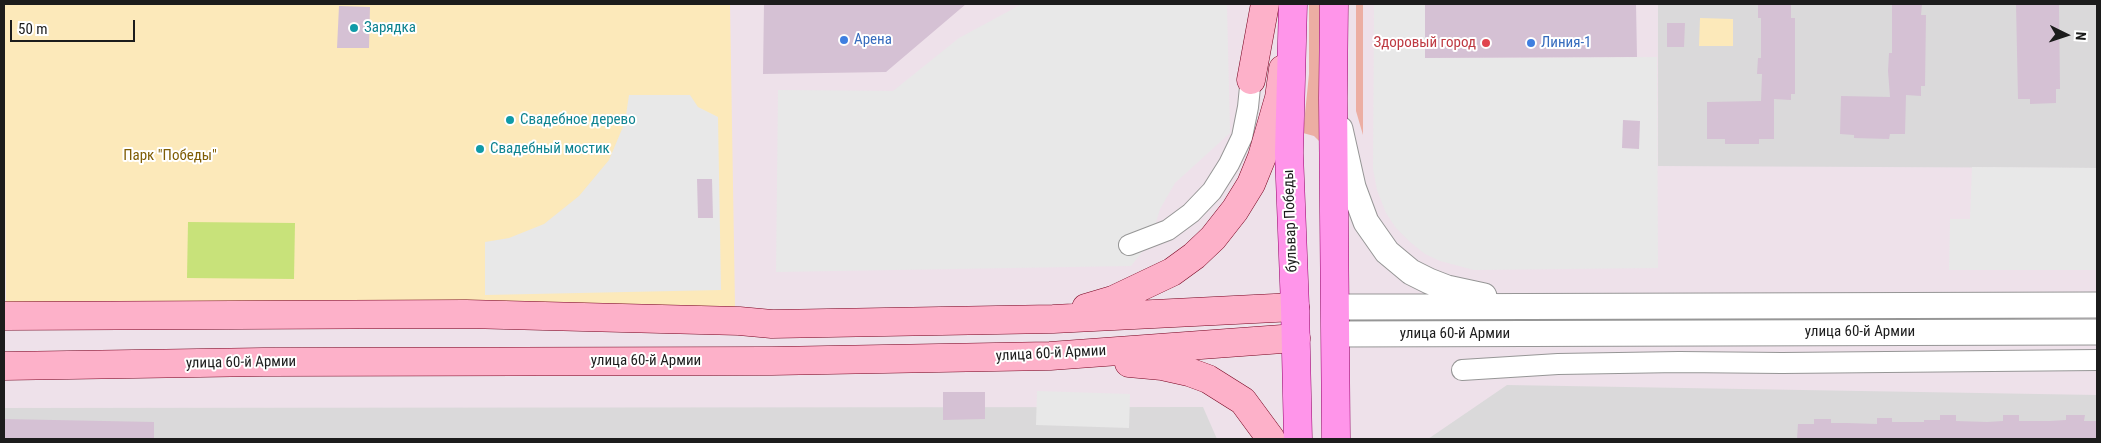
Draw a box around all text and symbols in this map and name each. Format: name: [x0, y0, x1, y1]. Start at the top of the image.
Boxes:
scale bar: [12, 10, 138, 42]
north arrow: [2041, 10, 2091, 60]
place label: Зарядка: [364, 19, 416, 37]
text: 50 m: [18, 20, 48, 38]
marker: Зарядка: [348, 22, 360, 34]
place label: Арена: [854, 31, 892, 49]
text: N: [2073, 31, 2089, 41]
marker: Арена: [838, 34, 850, 46]
place label: Здоровый город: [1374, 34, 1476, 52]
place label: Линия-1: [1541, 34, 1592, 52]
marker: Здоровый город: [1480, 37, 1492, 49]
marker: Линия-1: [1525, 37, 1537, 49]
place label: Свадебное дерево: [520, 111, 636, 129]
marker: Свадебное дерево: [504, 114, 516, 126]
place label: Свадебный мостик: [490, 140, 610, 158]
marker: Свадебный мостик: [474, 143, 486, 155]
park label: Парк "Победы": [123, 147, 217, 165]
street label: бульвар Победы: [1280, 169, 1302, 273]
street label: улица 60-й Армии: [1805, 323, 1915, 341]
street label: улица 60-й Армии: [1400, 325, 1510, 343]
street label: улица 60-й Армии: [995, 342, 1107, 366]
street label: улица 60-й Армии: [591, 352, 701, 370]
street label: улица 60-й Армии: [186, 353, 296, 373]

